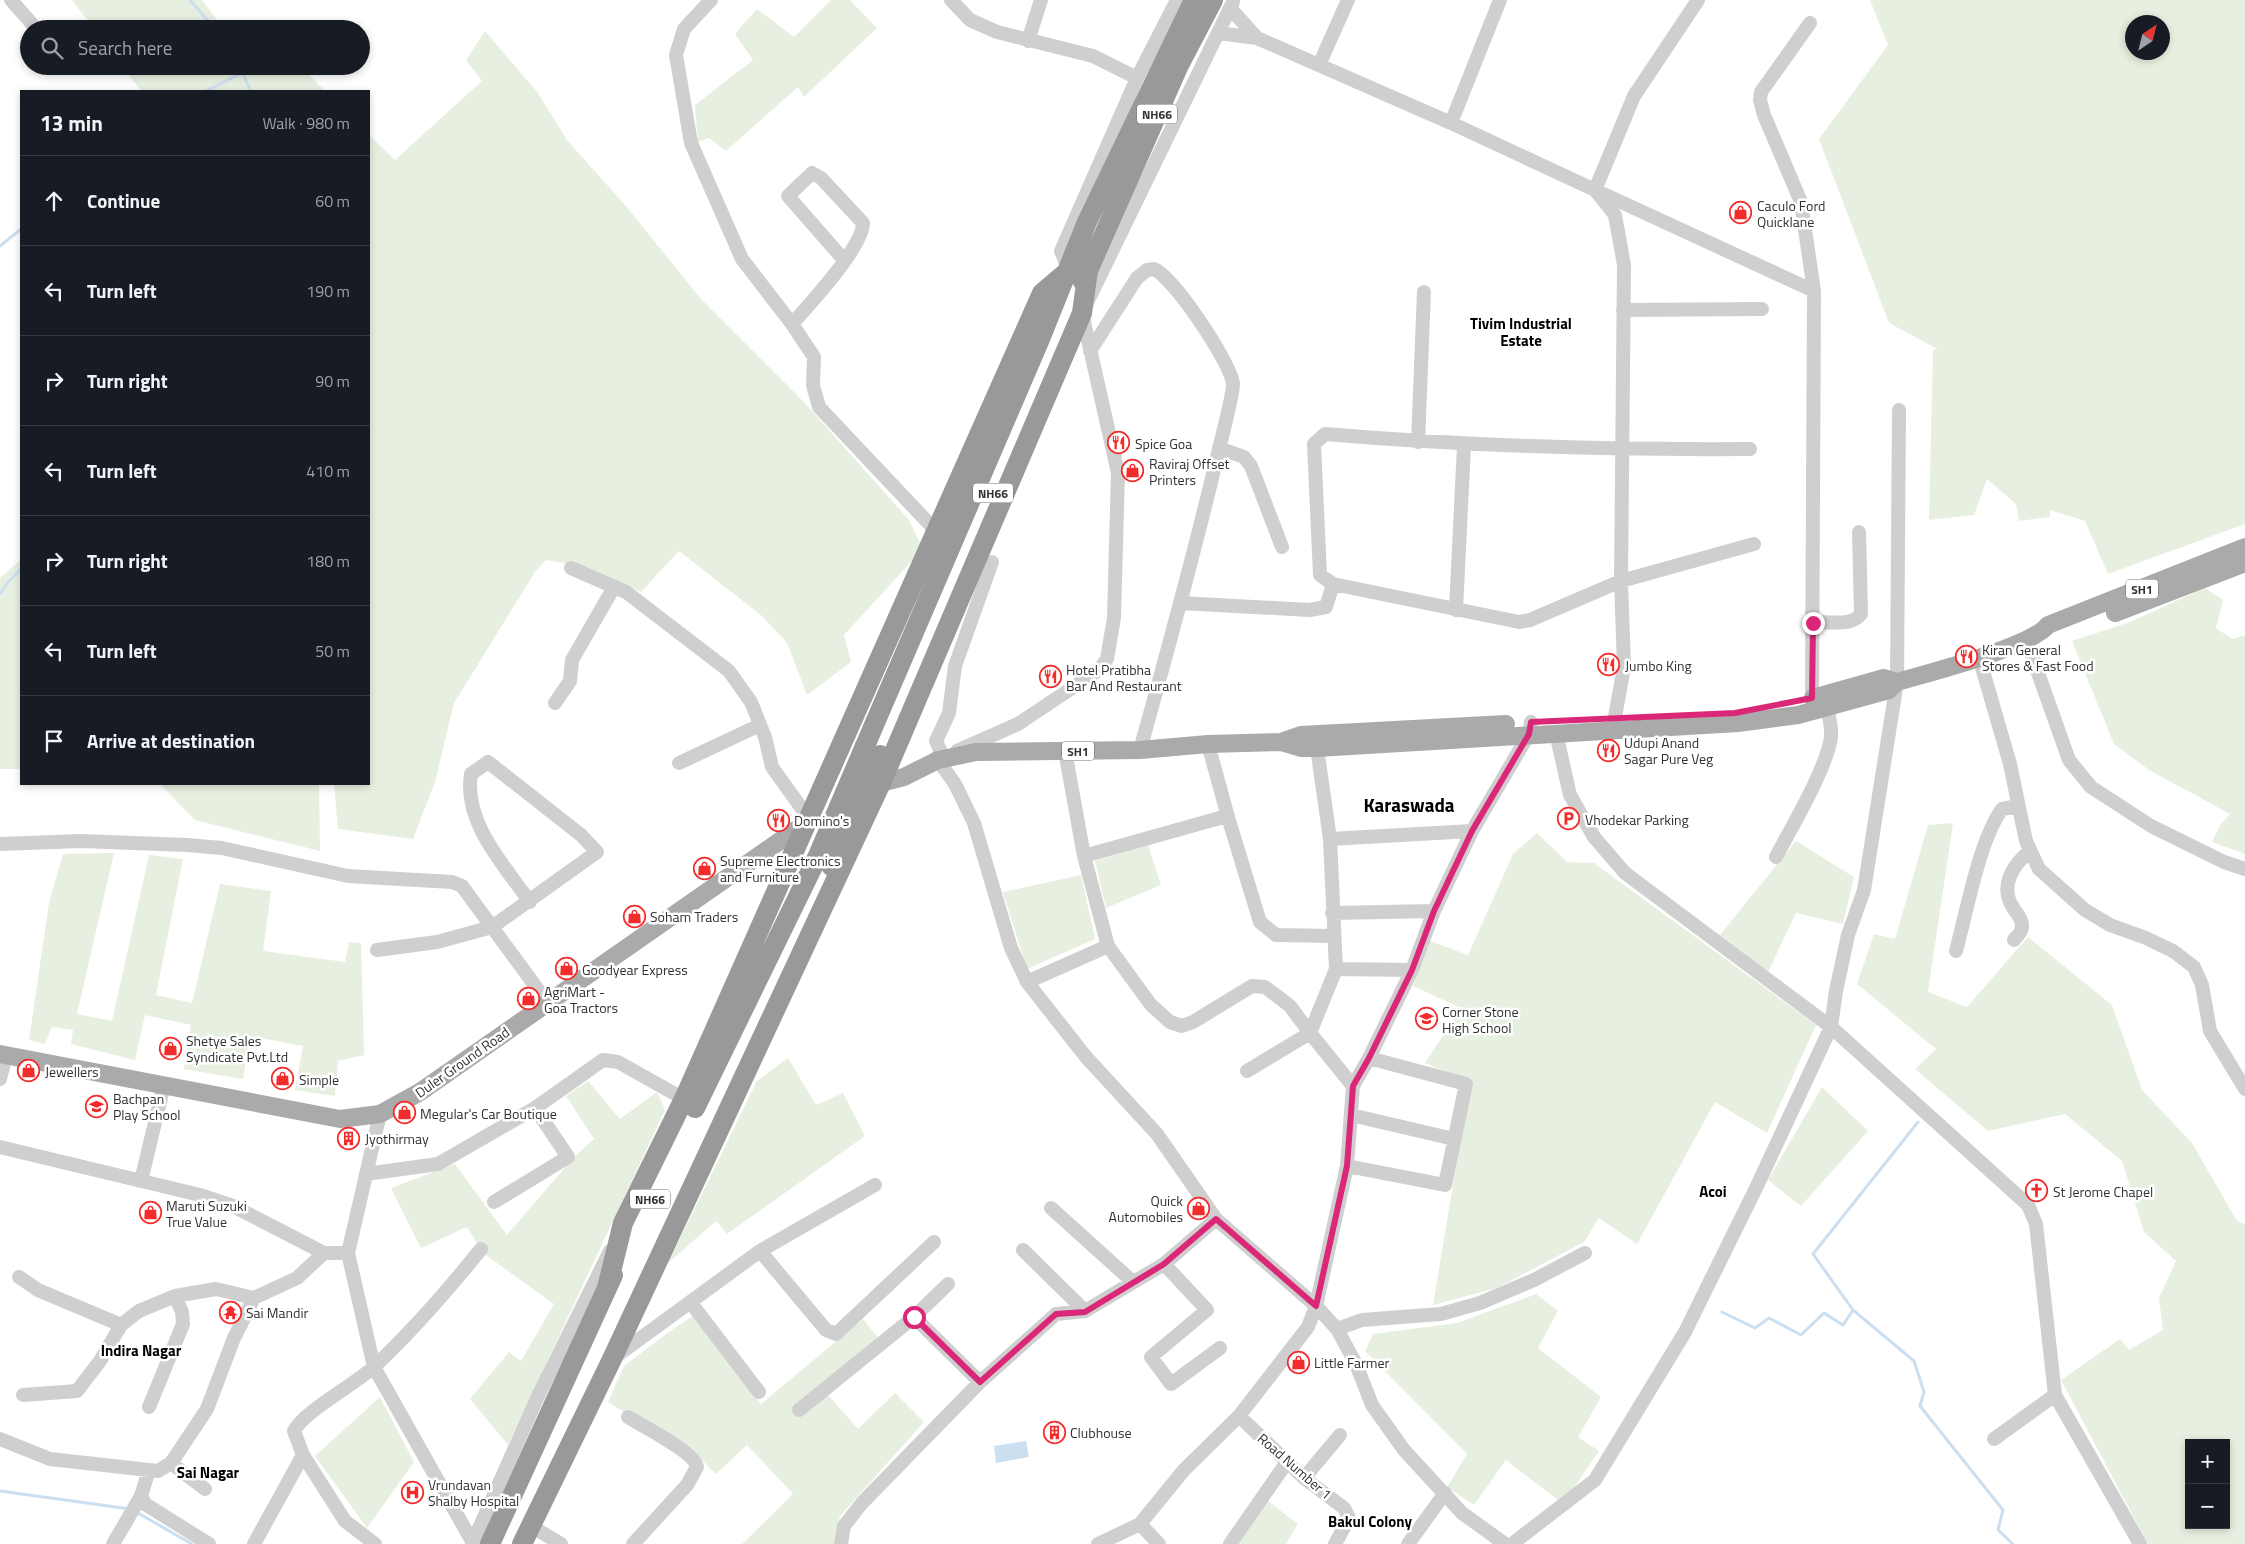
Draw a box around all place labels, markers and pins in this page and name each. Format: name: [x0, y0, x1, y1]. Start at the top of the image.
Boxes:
place label: Caculo Ford Quicklane: [1757, 195, 1825, 232]
shop icon: Caculo Ford Quicklane: [1729, 201, 1753, 225]
restaurant icon: Spice Goa: [1107, 431, 1131, 455]
place label: Spice Goa: [1135, 433, 1192, 454]
place label: Raviraj Offset Printers: [1149, 453, 1229, 490]
shop icon: Raviraj Offset Printers: [1121, 459, 1145, 483]
place label: Kiran General Stores & Fast Food: [1982, 639, 2094, 676]
restaurant icon: Kiran General Stores & Fast Food: [1954, 645, 1978, 669]
restaurant icon: Jumbo King: [1597, 653, 1621, 677]
place label: Jumbo King: [1625, 655, 1692, 676]
place label: Hotel Pratibha Bar And Restaurant: [1066, 659, 1182, 696]
restaurant icon: Hotel Pratibha Bar And Restaurant: [1038, 665, 1062, 689]
place label: Udupi Anand Sagar Pure Veg: [1624, 732, 1713, 769]
restaurant icon: Udupi Anand Sagar Pure Veg: [1596, 738, 1620, 762]
parking icon: Vhodekar Parking: [1557, 807, 1581, 831]
restaurant icon: Domino's: [766, 808, 790, 832]
place label: Vhodekar Parking: [1585, 809, 1689, 830]
place label: Domino's: [794, 810, 849, 831]
place label: Supreme Electronics and Furniture: [720, 850, 840, 887]
shop icon: Supreme Electronics and Furniture: [692, 856, 716, 880]
shop icon: Soham Traders: [622, 904, 646, 928]
place label: Soham Traders: [650, 906, 738, 927]
shop icon: Goodyear Express: [554, 957, 578, 981]
place label: Goodyear Express: [582, 959, 688, 980]
place label: AgriMart - Goa Tractors: [544, 981, 618, 1018]
shop icon: AgriMart - Goa Tractors: [516, 987, 540, 1011]
place label: Corner Stone High School: [1442, 1001, 1519, 1038]
school or university icon: Corner Stone High School: [1414, 1007, 1438, 1031]
place label: Shetye Sales Syndicate Pvt.Ltd: [186, 1030, 288, 1067]
shop icon: Shetye Sales Syndicate Pvt.Ltd: [158, 1036, 182, 1060]
shop icon: Jewellers: [17, 1059, 41, 1083]
place label: Jewellers: [45, 1061, 99, 1082]
shop icon: Simple: [271, 1067, 295, 1091]
place label: Simple: [299, 1069, 339, 1090]
place label: Bachpan Play School: [113, 1088, 181, 1125]
school or university icon: Bachpan Play School: [85, 1094, 109, 1118]
shop icon: Megular's Car Boutique: [392, 1101, 416, 1125]
place label: Megular's Car Boutique: [420, 1103, 557, 1124]
building icon: Jyothirmay: [337, 1126, 361, 1150]
place label: Jyothirmay: [365, 1128, 429, 1149]
church icon: St Jerome Chapel: [2025, 1179, 2049, 1203]
place label: St Jerome Chapel: [2053, 1181, 2153, 1202]
place label: Quick Automobiles: [1109, 1190, 1183, 1227]
place label: Maruti Suzuki True Value: [166, 1195, 247, 1232]
shop icon: Quick Automobiles: [1187, 1196, 1211, 1220]
shop icon: Maruti Suzuki True Value: [138, 1201, 162, 1225]
temple icon: Sai Mandir: [218, 1300, 242, 1324]
place label: Sai Mandir: [246, 1302, 309, 1323]
shop icon: Little Farmer: [1286, 1350, 1310, 1374]
place label: Little Farmer: [1314, 1352, 1390, 1373]
building icon: Clubhouse: [1042, 1420, 1066, 1444]
place label: Clubhouse: [1070, 1422, 1132, 1443]
place label: Vrundavan Shalby Hospital: [428, 1474, 519, 1511]
hospital icon: Vrundavan Shalby Hospital: [400, 1480, 424, 1504]

